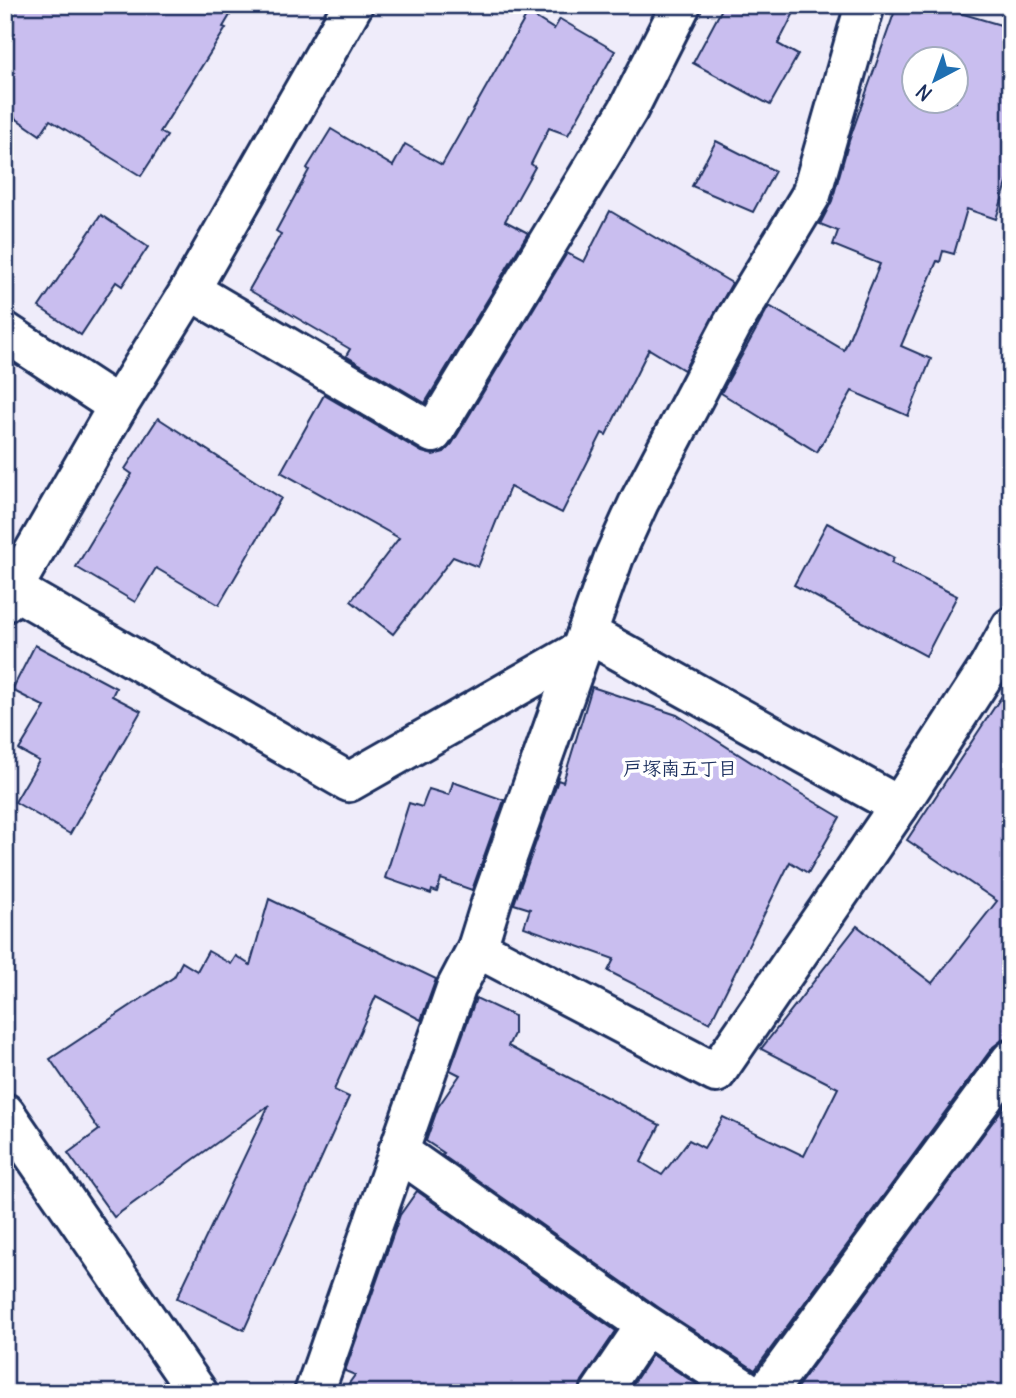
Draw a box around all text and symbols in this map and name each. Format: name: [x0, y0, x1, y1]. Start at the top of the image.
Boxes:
north arrow: [900, 46, 970, 116]
text: N: [911, 79, 937, 106]
district label: 戸塚南五丁目: [623, 756, 737, 780]

